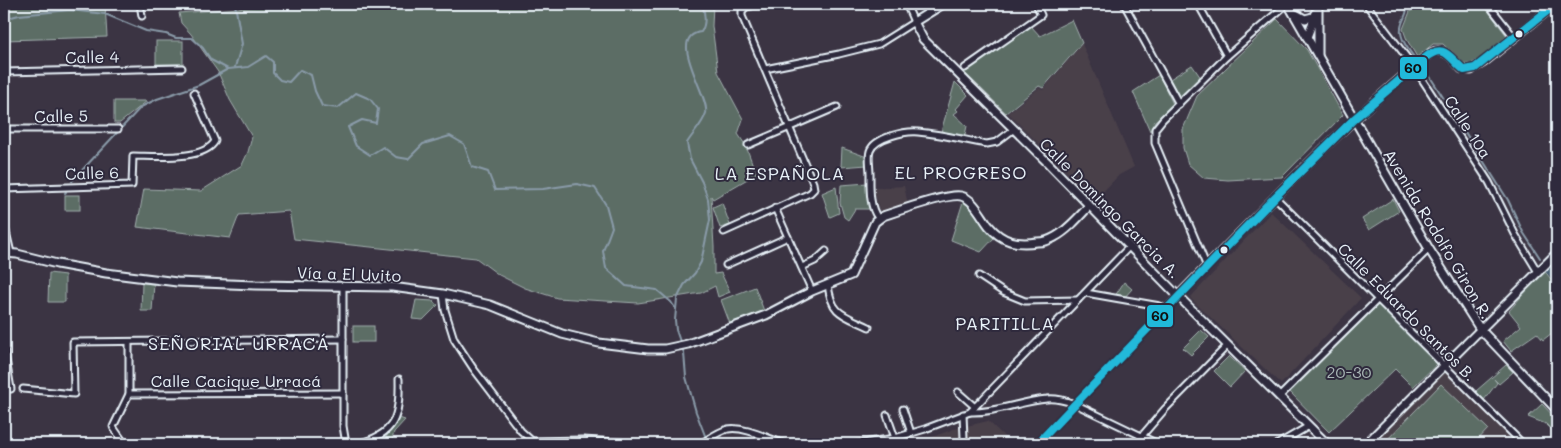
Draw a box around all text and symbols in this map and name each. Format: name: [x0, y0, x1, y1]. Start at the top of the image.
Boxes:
unlabelled marker: [1514, 29, 1524, 39]
street label: Calle 4: [65, 46, 120, 67]
line badge: 60: [1399, 56, 1428, 80]
text: 60: [1404, 58, 1422, 77]
street label: Calle 10a: [1440, 91, 1497, 162]
street label: Calle 5: [34, 105, 88, 126]
street label: Calle Domingo Garcia A.: [1036, 133, 1185, 282]
street label: Avenida Rodolfo Giron R.: [1379, 145, 1497, 322]
district label: EL PROGRESO: [895, 160, 1027, 184]
street label: Calle 6: [65, 161, 119, 184]
district label: LA ESPAÑOLA: [715, 161, 845, 185]
street label: Calle Eduardo Santos B.: [1334, 238, 1481, 385]
unlabelled marker: [1219, 245, 1229, 255]
street label: Vía a El Uvito: [297, 261, 402, 286]
line badge: 60: [1146, 304, 1174, 328]
text: 60: [1151, 306, 1169, 325]
district label: PARITILLA: [955, 311, 1055, 335]
district label: SEÑORIAL URRACÁ: [148, 331, 330, 355]
park label: 20-30: [1327, 361, 1372, 382]
street label: Calle Cacique Urracá: [151, 370, 321, 391]

